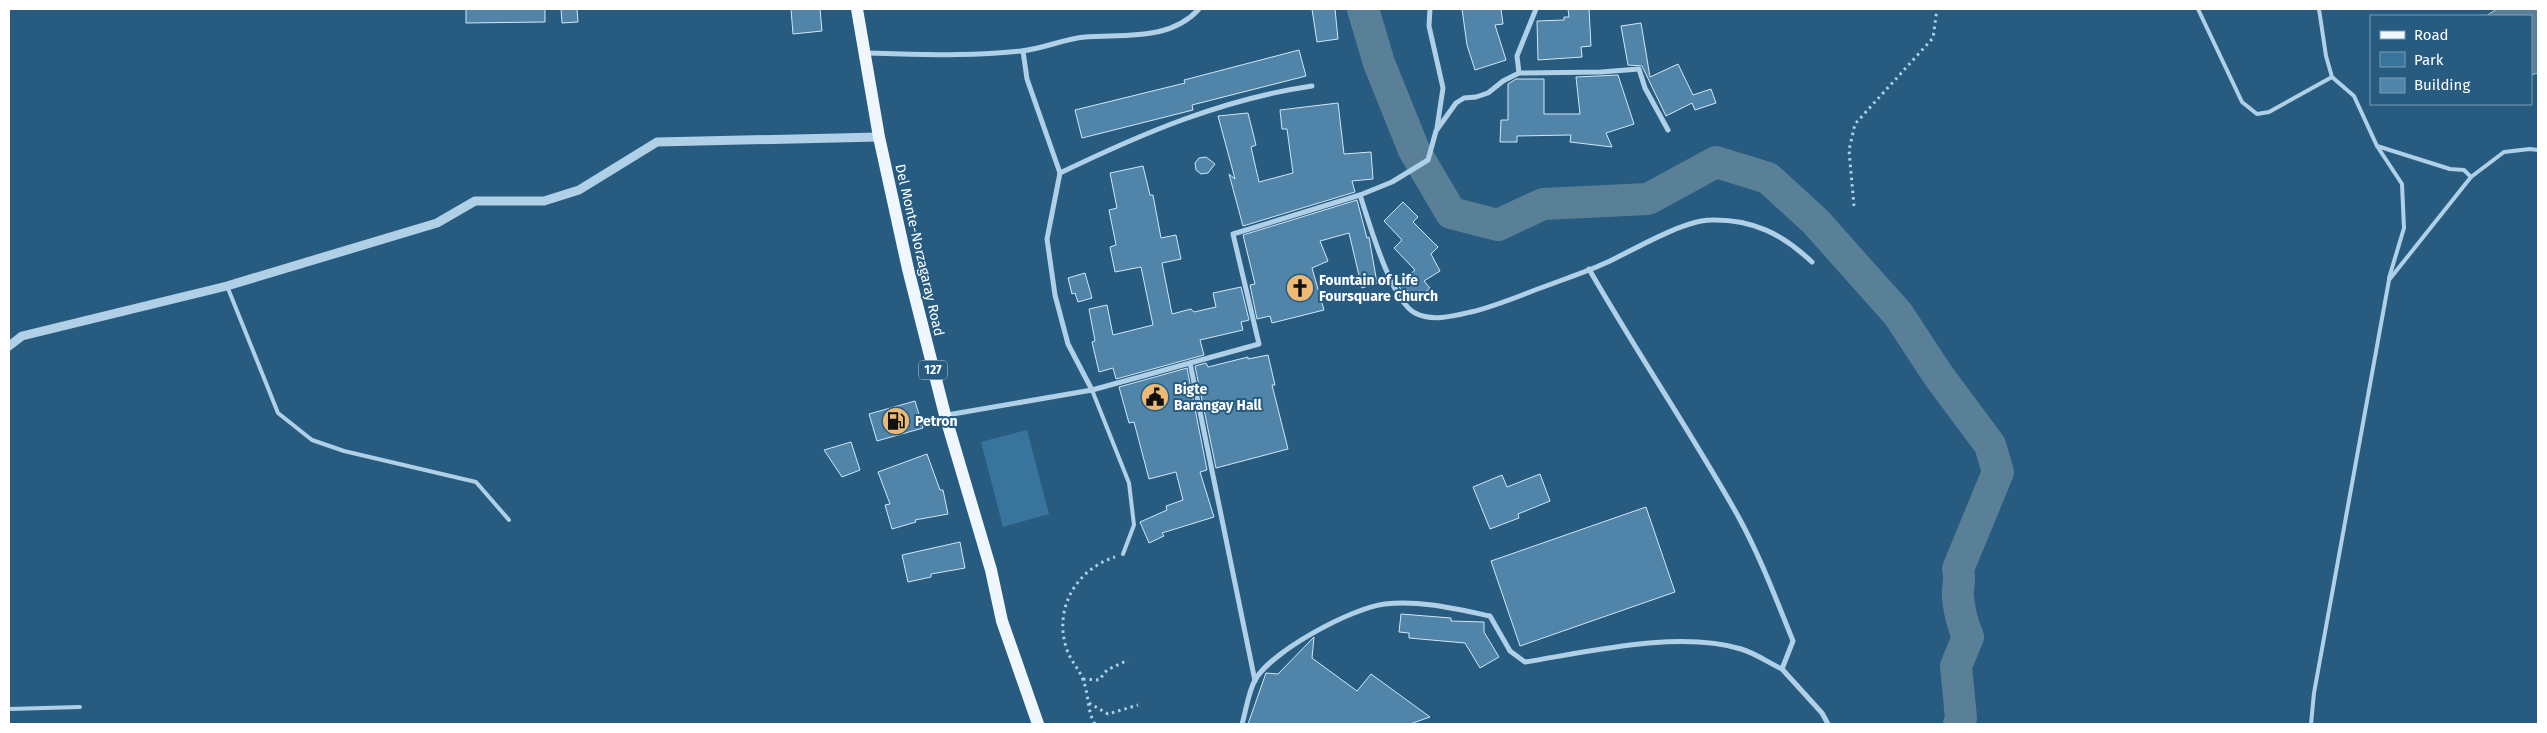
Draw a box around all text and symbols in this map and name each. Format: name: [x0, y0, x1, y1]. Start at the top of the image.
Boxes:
legend: [2370, 15, 2532, 105]
text: Road: [2414, 26, 2449, 44]
text: Park: [2414, 51, 2444, 69]
text: Building: [2414, 76, 2470, 94]
street label: Del Monte-Norzagaray Road: [891, 162, 948, 338]
place label: Fountain of Life Foursquare Church: [1319, 272, 1438, 305]
church icon: Fountain of Life Foursquare Church: [1285, 273, 1315, 303]
road number: 127: [919, 360, 947, 380]
place label: Bigte Barangay Hall: [1174, 381, 1263, 414]
public building icon: Bigte Barangay Hall: [1140, 382, 1170, 412]
fuel station icon: Petron: [881, 406, 911, 436]
place label: Petron: [915, 413, 958, 430]

